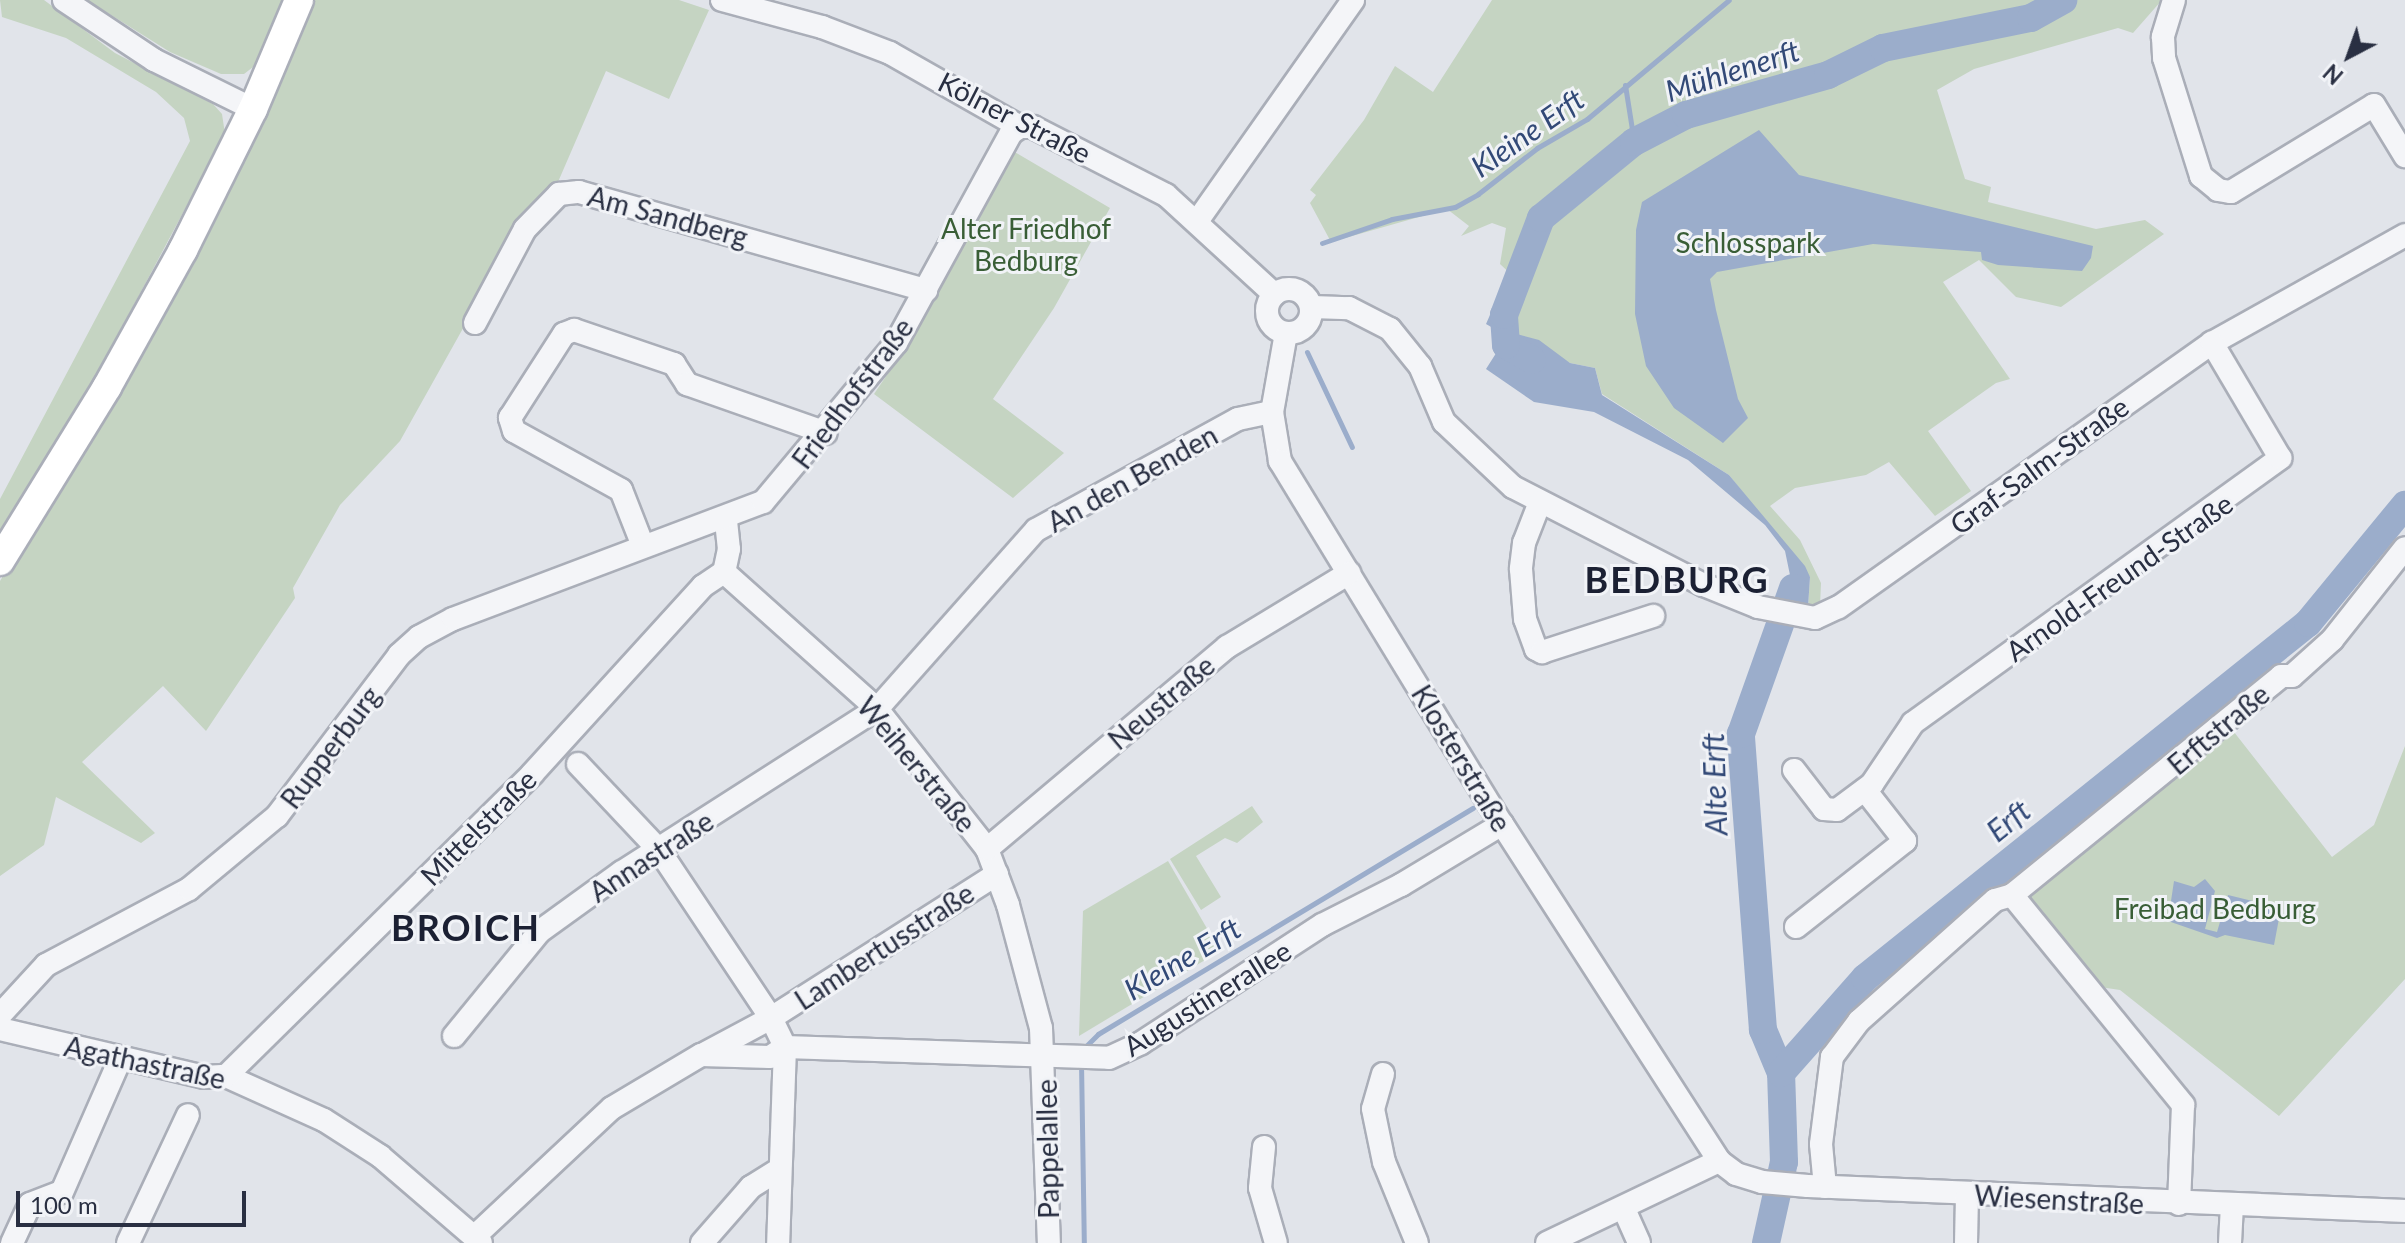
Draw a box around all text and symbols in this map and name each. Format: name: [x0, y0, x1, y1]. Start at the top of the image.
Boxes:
north arrow: [2309, 16, 2389, 96]
water label: Mühlenerft: [1661, 31, 1803, 109]
text: N: [2318, 59, 2348, 90]
street label: Kölner Straße: [933, 64, 1097, 170]
water label: Kleine Erft: [1464, 80, 1590, 184]
street label: Am Sandberg: [584, 179, 752, 253]
park label: Alter Friedhof Bedburg: [941, 211, 1111, 277]
park label: Schlosspark: [1676, 225, 1820, 259]
street label: Friedhofstraße: [784, 311, 920, 475]
street label: Graf-Salm-Straße: [1943, 389, 2135, 541]
street label: An den Benden: [1041, 417, 1223, 539]
street label: Arnold-Freund-Straße: [1999, 486, 2239, 668]
district label: BEDBURG: [1584, 558, 1770, 602]
street label: Neustraße: [1101, 648, 1221, 756]
street label: Erftstraße: [2160, 677, 2276, 781]
street label: Rupperburg: [273, 679, 387, 815]
street label: Klosterstraße: [1405, 679, 1519, 837]
street label: Weiherstraße: [851, 689, 983, 839]
water label: Alte Erft: [1694, 732, 1734, 836]
street label: Mittelstraße: [413, 762, 543, 892]
water label: Erft: [1979, 792, 2037, 848]
street label: Annastraße: [583, 803, 719, 909]
street label: Lambertusstraße: [788, 876, 980, 1016]
park label: Freibad Bedburg: [2114, 891, 2316, 925]
district label: BROICH: [391, 906, 541, 950]
water label: Kleine Erft: [1117, 909, 1247, 1007]
street label: Augustinerallee: [1117, 933, 1297, 1063]
street label: Agathastraße: [61, 1029, 229, 1095]
street label: Pappelallee: [1029, 1079, 1065, 1219]
scale bar: [20, 1175, 250, 1225]
street label: Wiesenstraße: [1973, 1178, 2145, 1220]
text: 100 m: [30, 1190, 98, 1219]

